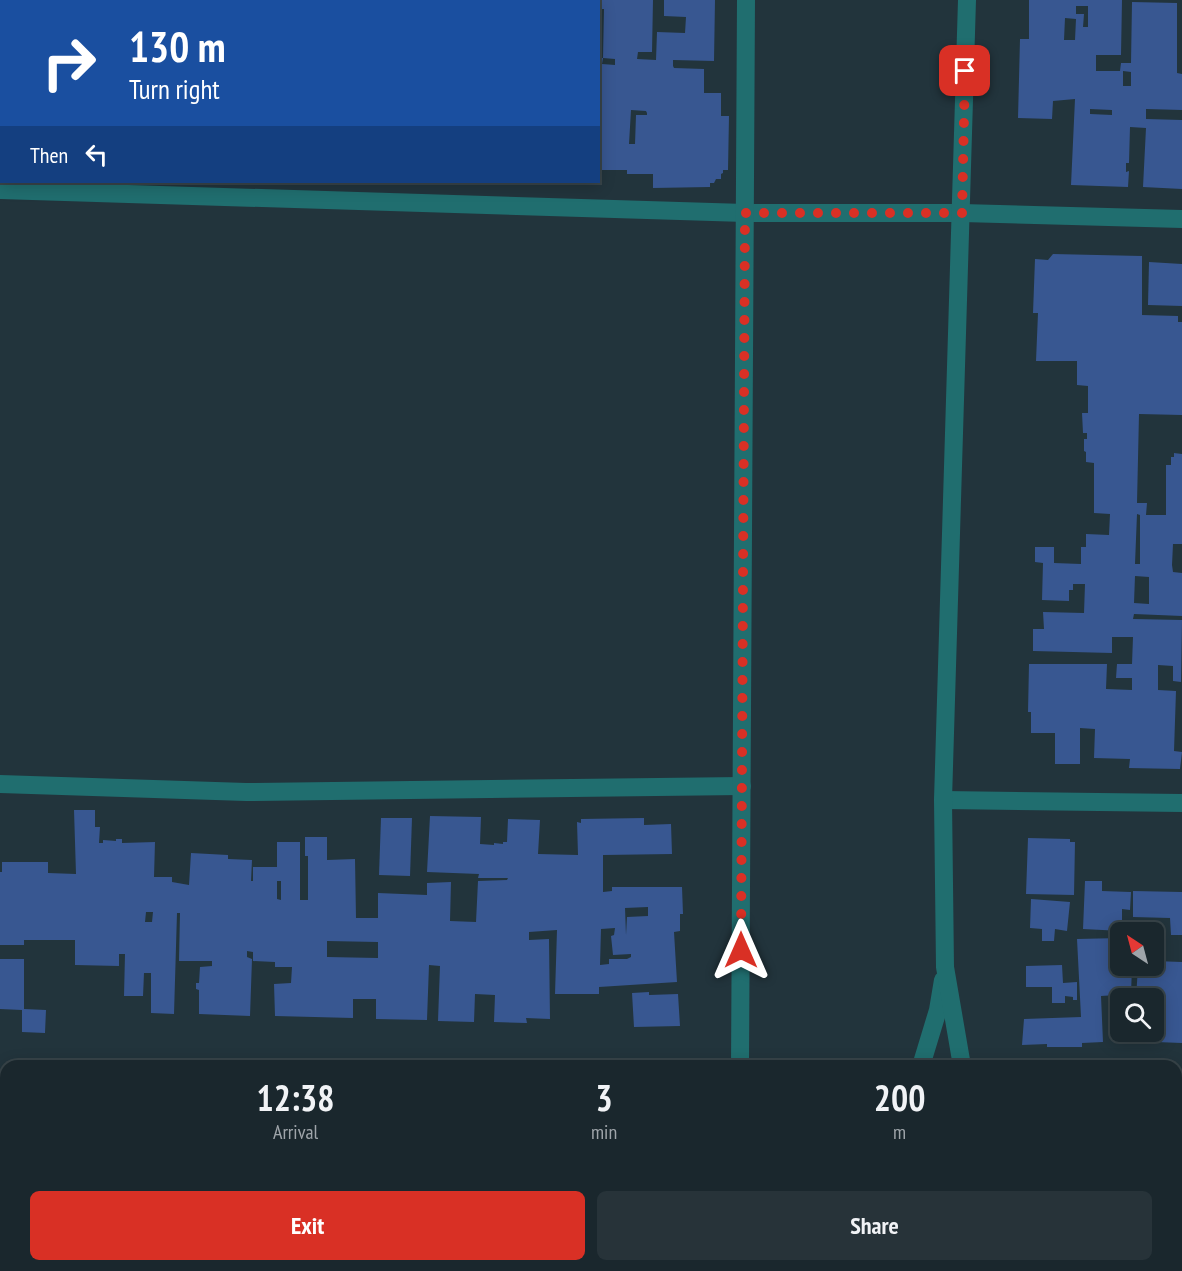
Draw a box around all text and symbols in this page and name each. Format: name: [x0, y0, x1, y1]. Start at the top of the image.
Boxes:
text: 130 m: [129, 19, 226, 74]
icon: right: [30, 24, 108, 102]
pin: [939, 45, 990, 96]
icon: arrive: [948, 54, 981, 87]
text: Turn right: [129, 72, 220, 106]
icon: left: [80, 138, 113, 171]
text: Then: [30, 141, 68, 169]
position arrow: [709, 918, 773, 982]
north arrow: [1110, 922, 1164, 976]
map controls: [1110, 922, 1164, 1042]
button: search: [1110, 988, 1164, 1042]
text: 12:38: [257, 1074, 334, 1121]
text: 3: [595, 1074, 613, 1121]
text: 200: [874, 1074, 925, 1121]
text: Arrival: [273, 1119, 318, 1145]
text: min: [591, 1119, 617, 1145]
text: m: [893, 1119, 906, 1145]
button: Exit: [30, 1191, 585, 1260]
button: Share: [597, 1191, 1152, 1260]

